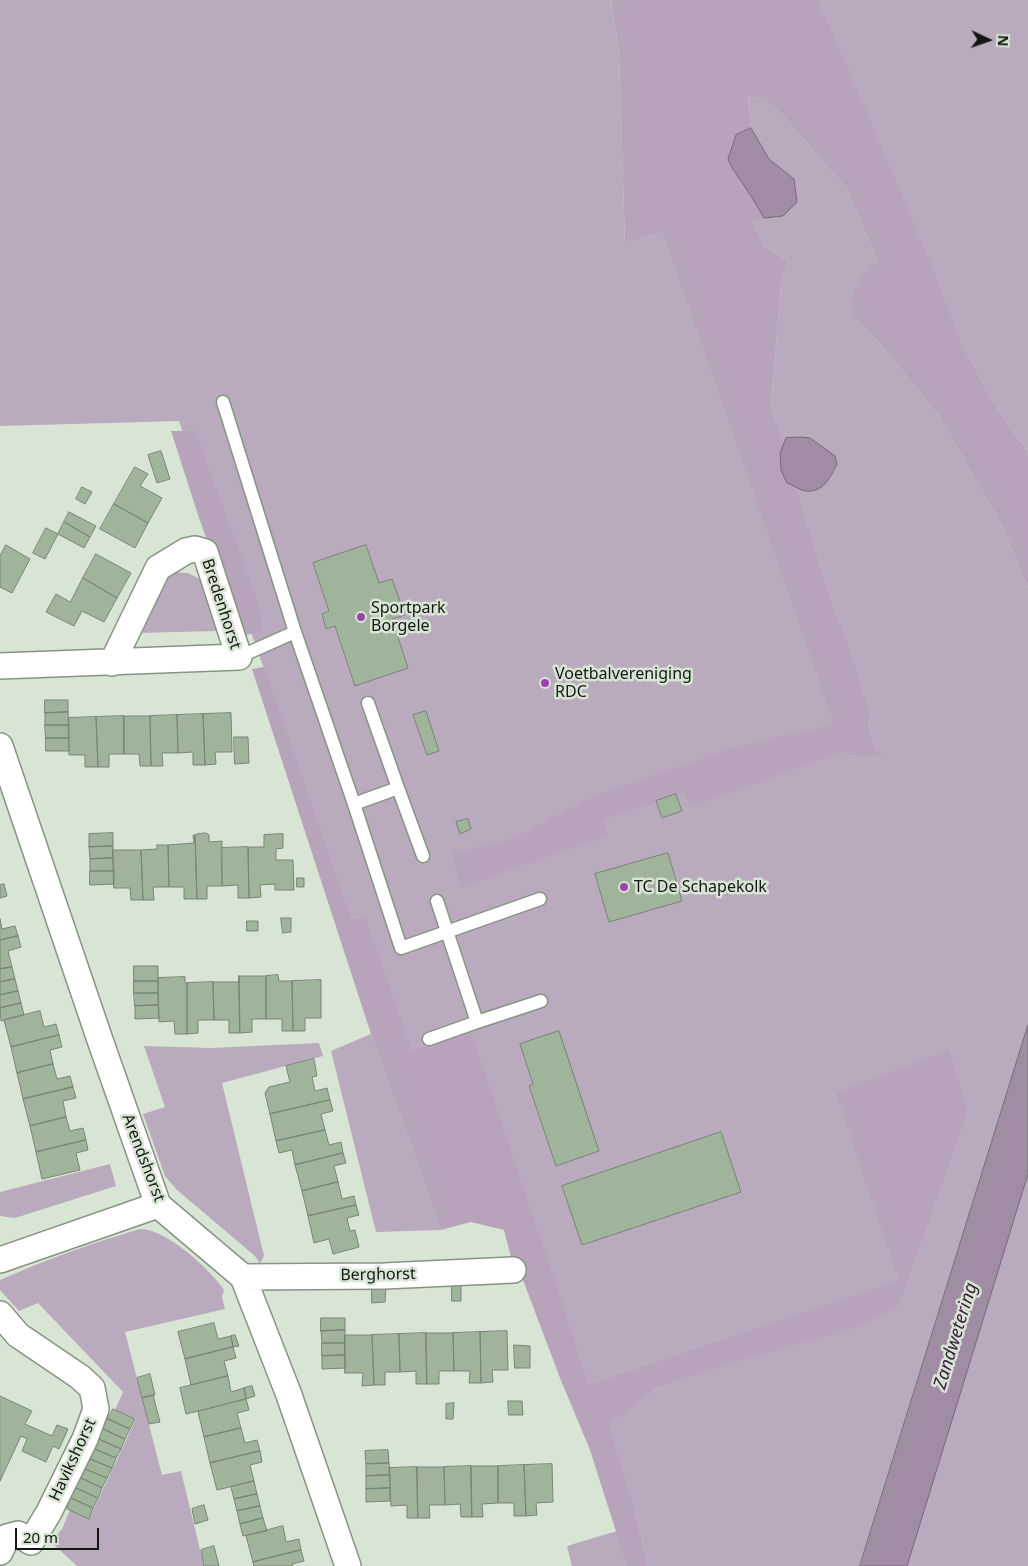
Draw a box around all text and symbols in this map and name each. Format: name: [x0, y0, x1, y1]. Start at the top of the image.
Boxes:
north arrow: [963, 15, 1013, 65]
text: N: [994, 35, 1013, 47]
street label: Bredenhorst: [197, 556, 245, 652]
place label: Sportpark Borgele: [371, 598, 446, 636]
marker: Sportpark Borgele: [355, 611, 367, 623]
place label: Voetbalvereniging RDC: [555, 664, 692, 702]
marker: Voetbalvereniging RDC: [539, 677, 551, 689]
place label: TC De Schapekolk: [634, 877, 767, 897]
marker: TC De Schapekolk: [618, 881, 630, 893]
street label: Arendshorst: [117, 1111, 169, 1205]
street label: Berghorst: [340, 1265, 416, 1285]
water label: Zandwetering: [930, 1280, 982, 1392]
street label: Havikshorst: [46, 1416, 100, 1504]
scale bar: [18, 1518, 101, 1550]
text: 20 m: [23, 1527, 58, 1547]

